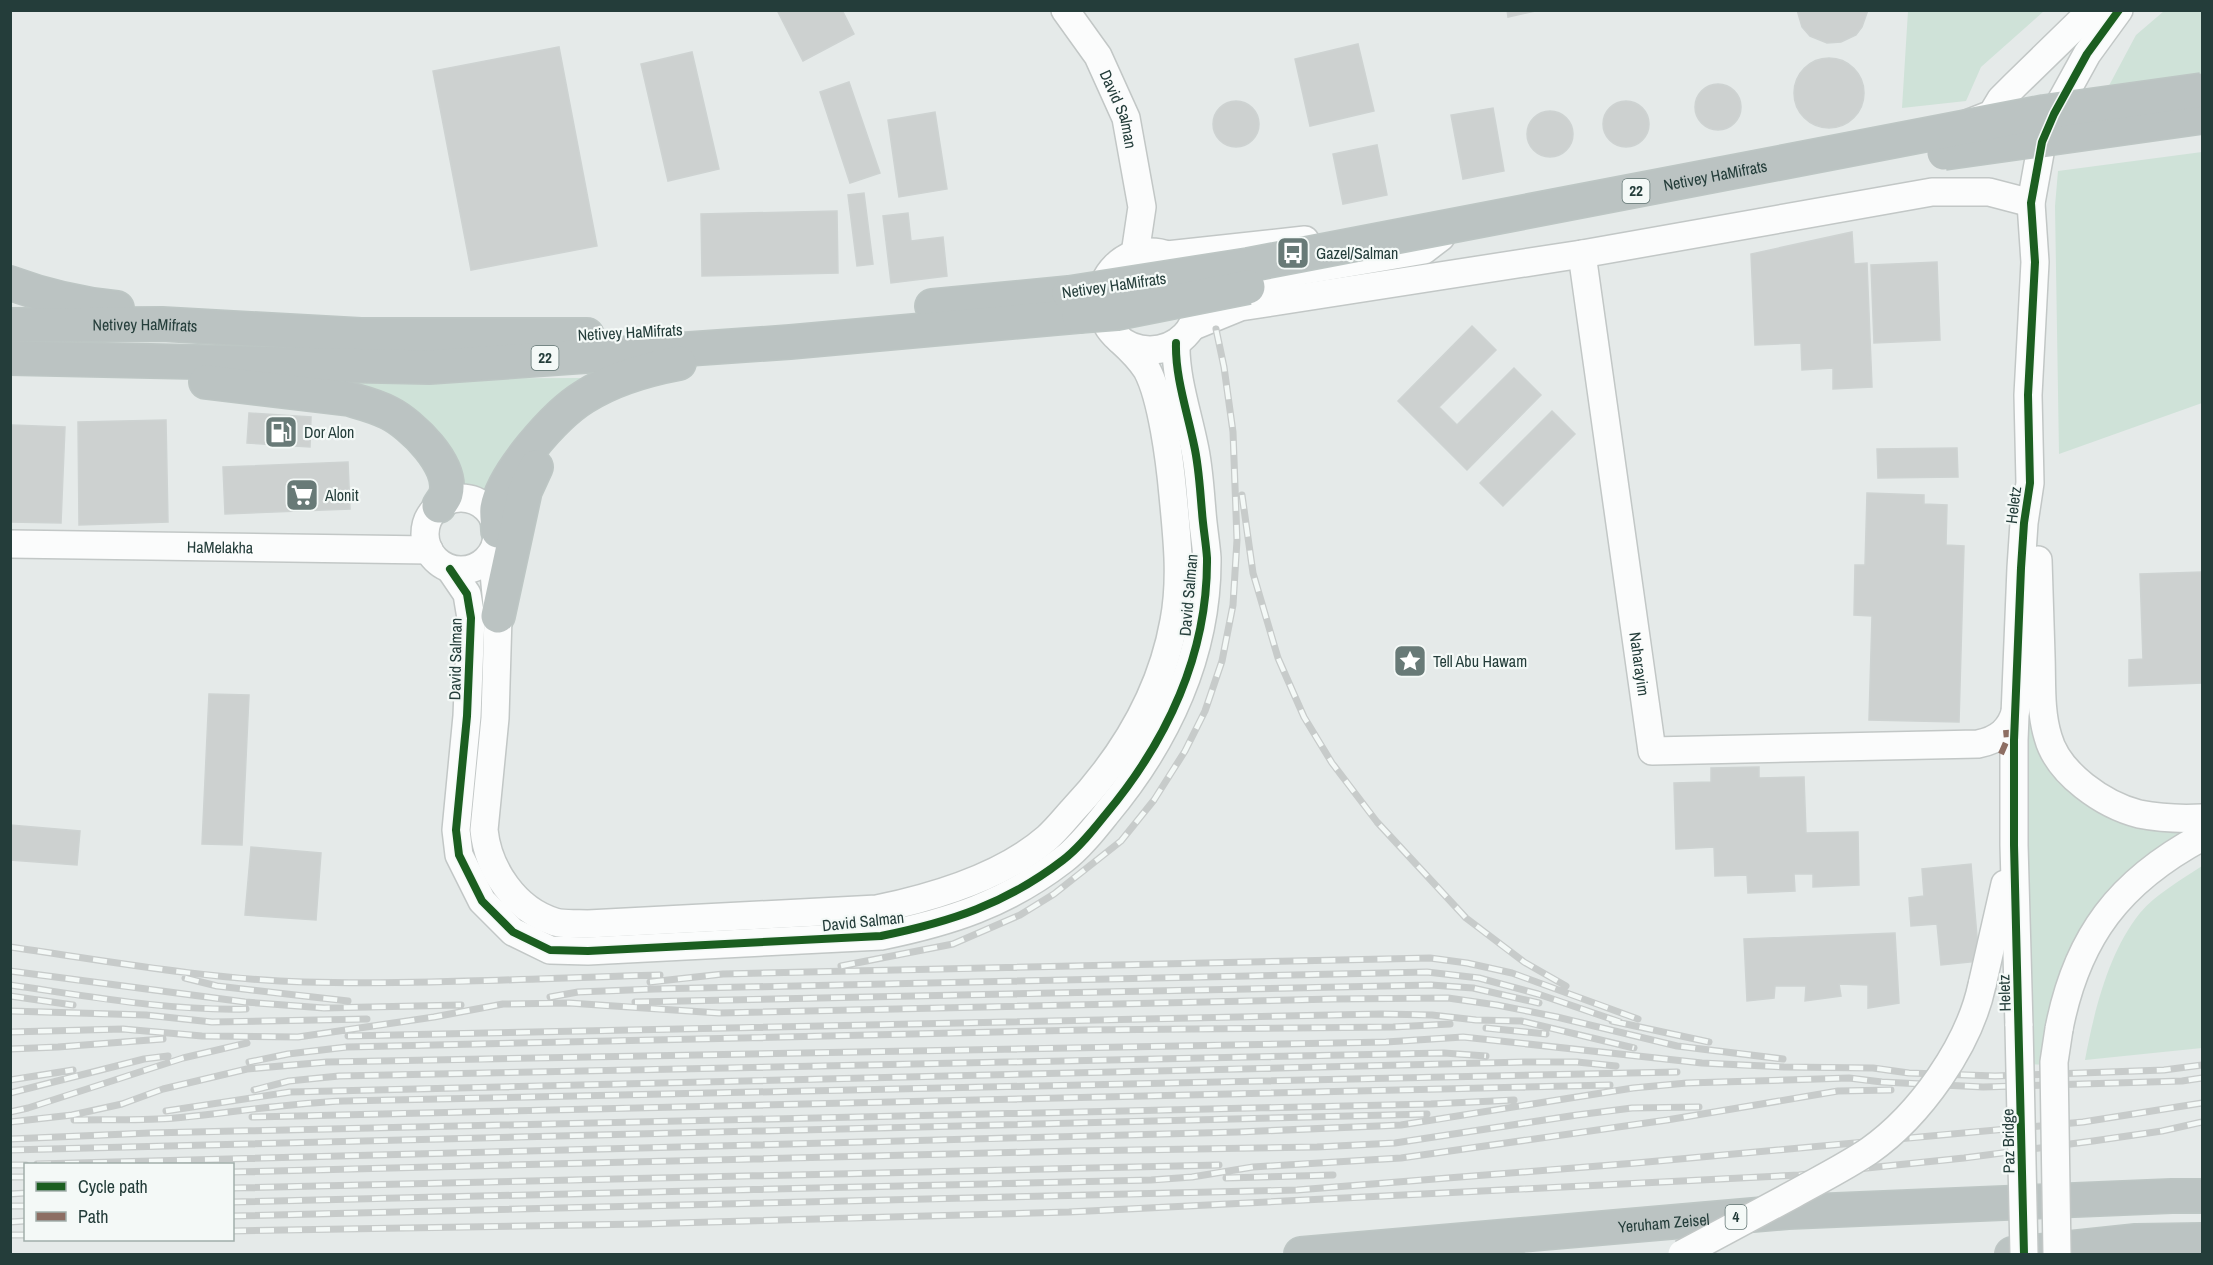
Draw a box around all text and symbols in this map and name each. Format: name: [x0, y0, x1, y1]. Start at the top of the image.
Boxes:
street label: David Salman: [1095, 66, 1142, 150]
street label: Netivey HaMifrats: [1662, 154, 1769, 196]
road number: 22: [1622, 179, 1650, 203]
bus stop icon: Gazel/Salman: [1275, 235, 1311, 271]
place label: Gazel/Salman: [1316, 242, 1398, 264]
street label: Netivey HaMifrats: [1060, 267, 1168, 303]
street label: Netivey HaMifrats: [92, 313, 198, 337]
street label: Netivey HaMifrats: [577, 318, 683, 346]
road number: 22: [532, 346, 558, 370]
fuel station icon: Dor Alon: [263, 414, 299, 450]
place label: Dor Alon: [304, 421, 354, 443]
supermarket icon: Alonit: [284, 477, 320, 513]
place label: Alonit: [324, 484, 359, 506]
street label: Heletz: [2000, 485, 2026, 525]
street label: HaMelakha: [187, 536, 254, 558]
street label: David Salman: [1173, 553, 1203, 637]
street label: David Salman: [443, 618, 467, 700]
street label: Naharayim: [1624, 631, 1655, 697]
place icon: Tell Abu Hawam: [1392, 643, 1428, 679]
place label: Tell Abu Hawam: [1433, 650, 1527, 672]
street label: David Salman: [821, 906, 905, 936]
street label: Heletz: [1992, 974, 2016, 1012]
street label: Paz Bridge: [1996, 1108, 2020, 1174]
legend: [24, 1163, 234, 1241]
text: Cycle path: [78, 1174, 148, 1199]
text: Path: [78, 1204, 108, 1229]
road number: 4: [1726, 1205, 1746, 1229]
street label: Yeruham Zeisel: [1617, 1208, 1710, 1238]

